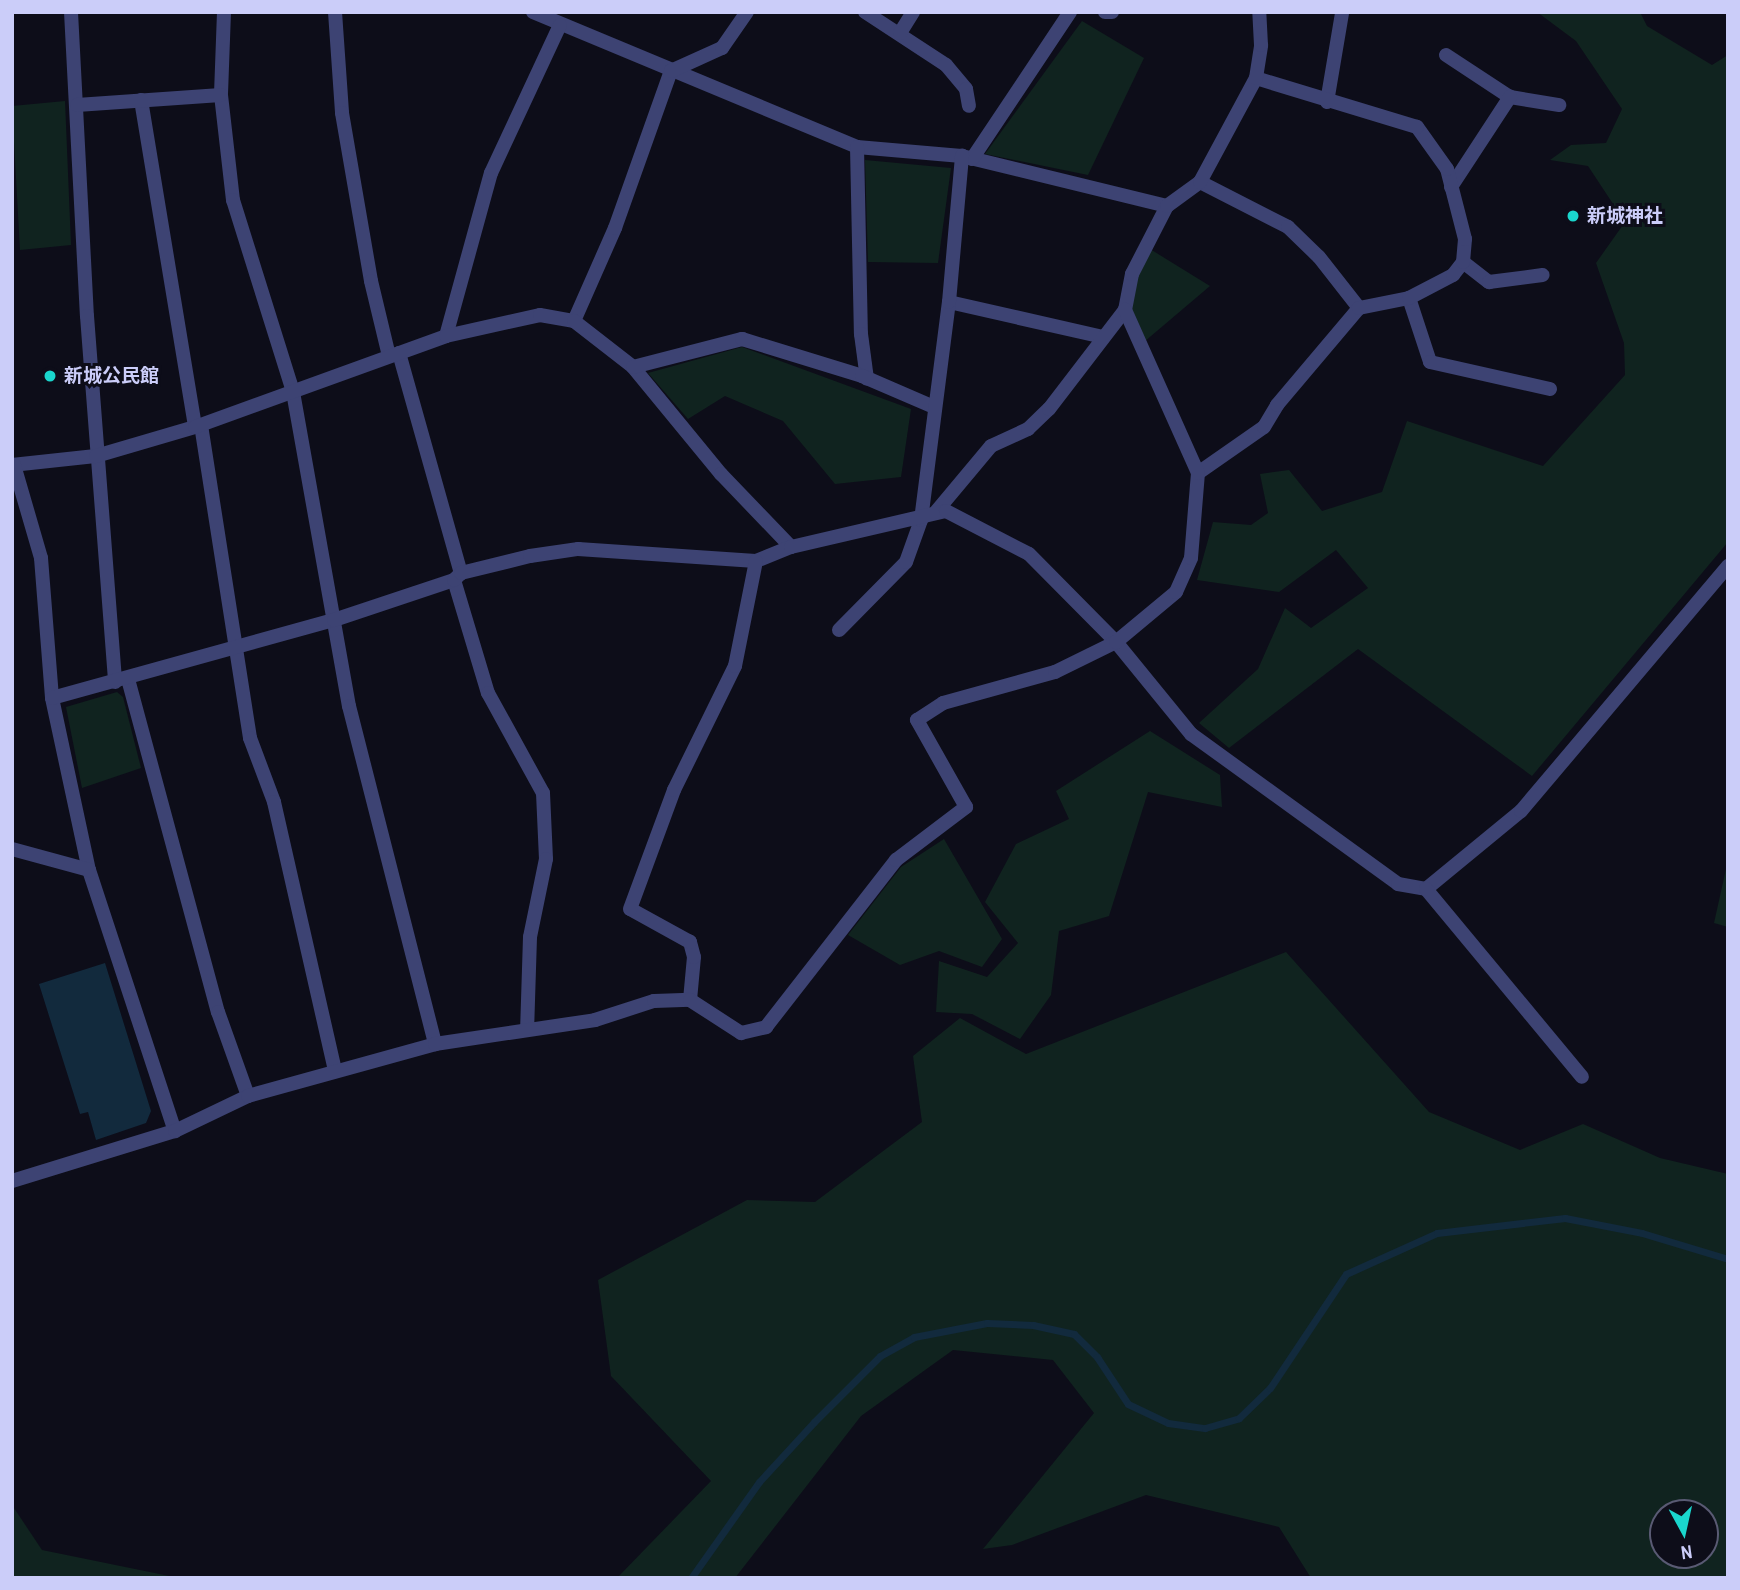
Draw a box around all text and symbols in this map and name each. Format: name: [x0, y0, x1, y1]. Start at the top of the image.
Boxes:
place label: 新城神社: [1587, 205, 1663, 227]
marker: 新城神社: [1565, 208, 1581, 224]
place label: 新城公民館: [64, 365, 159, 387]
marker: 新城公民館: [42, 368, 58, 384]
north arrow: [1649, 1499, 1719, 1569]
text: N: [1679, 1539, 1694, 1566]

